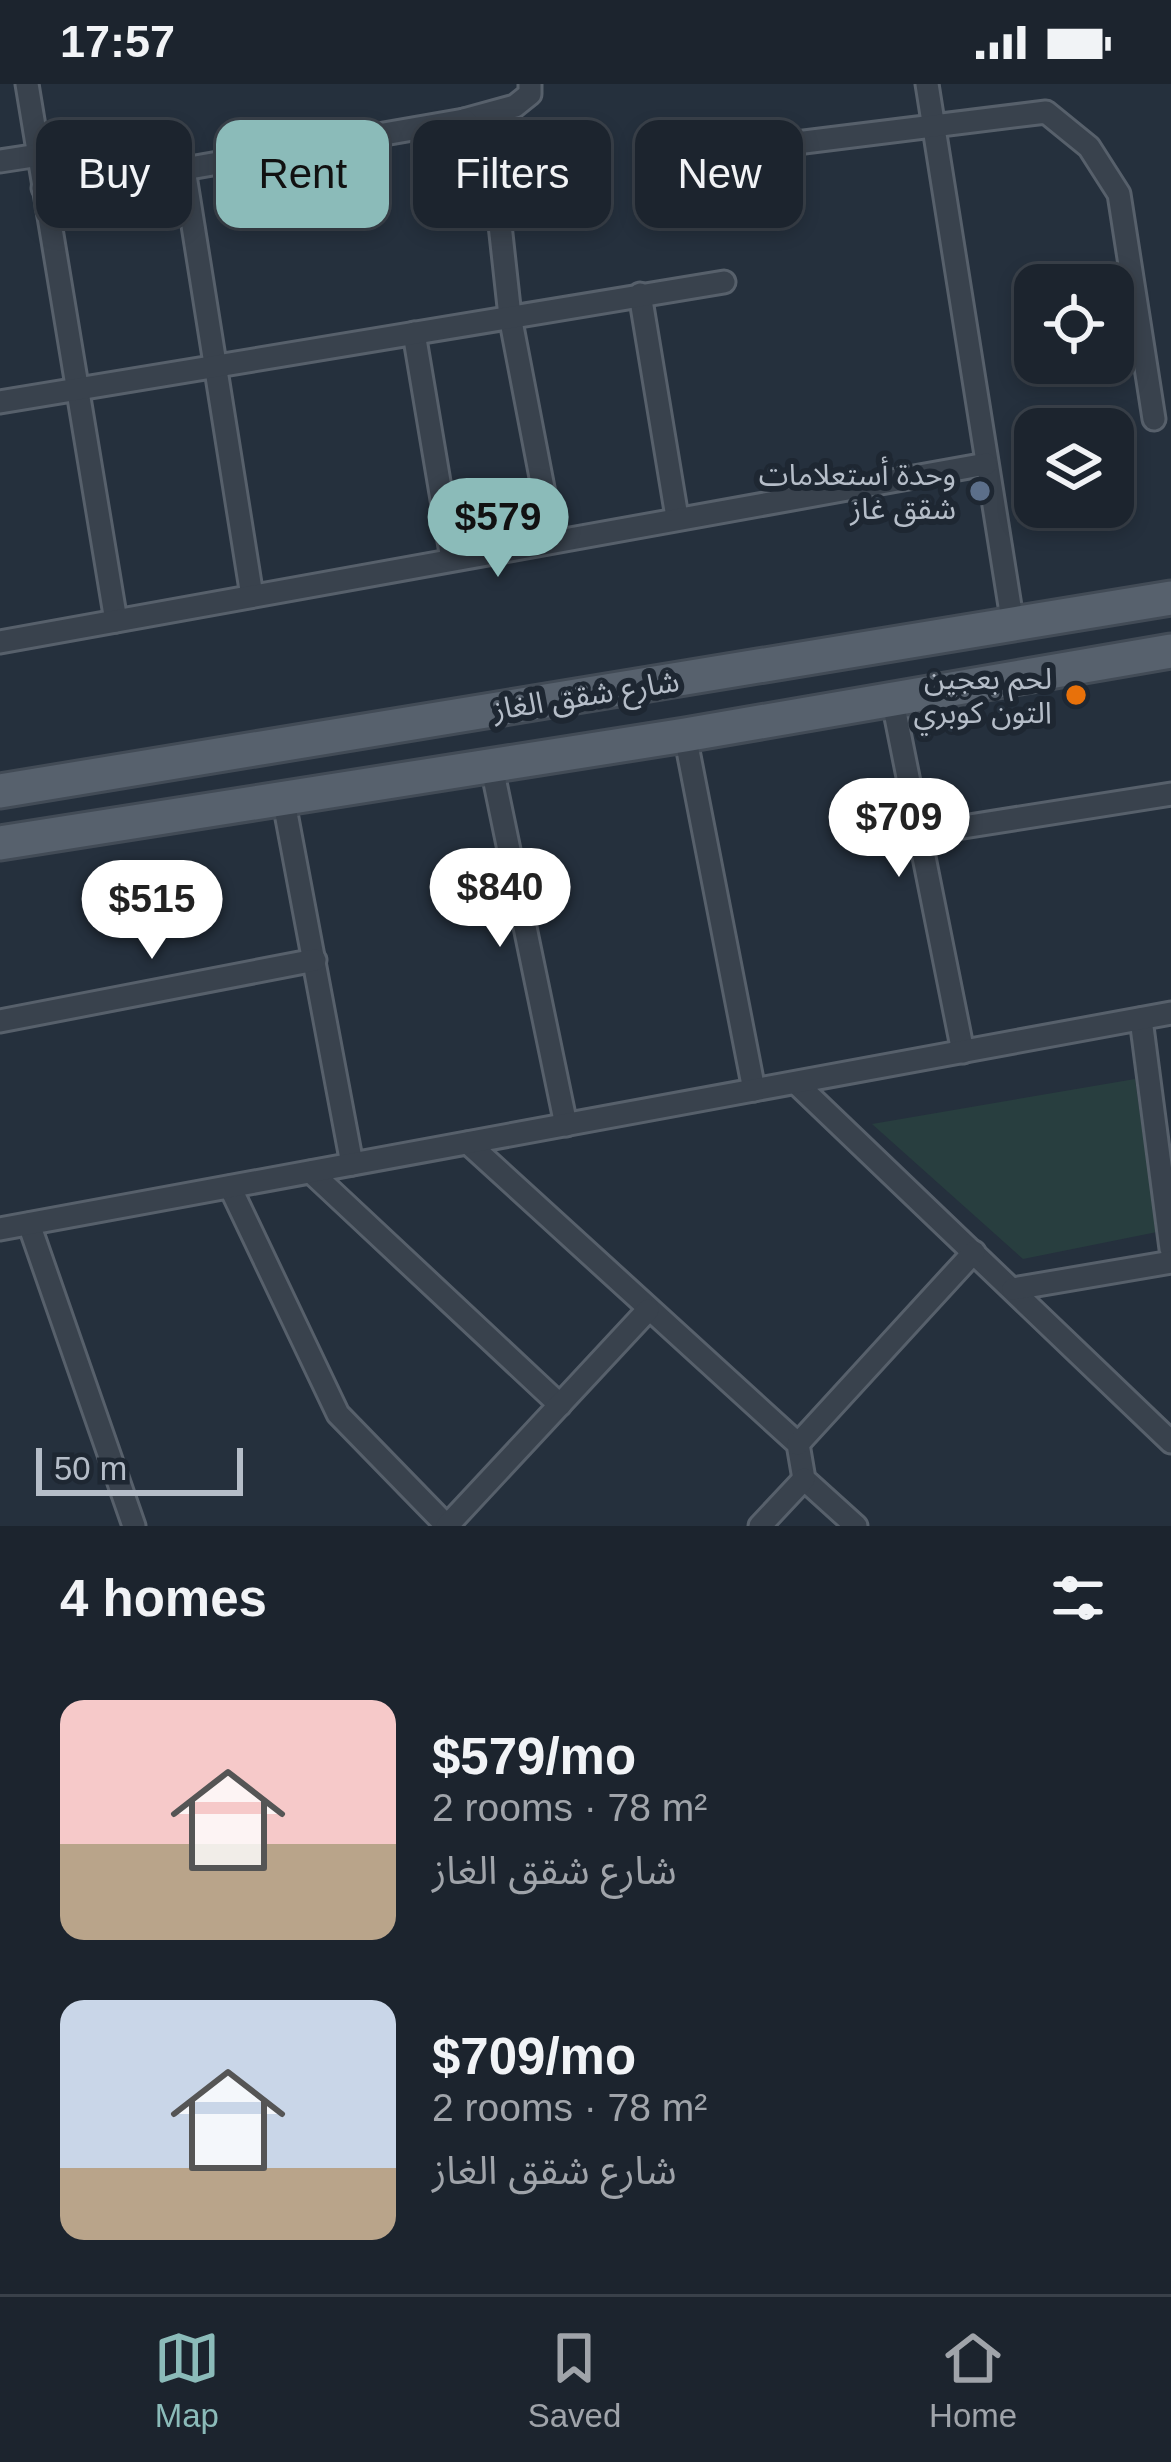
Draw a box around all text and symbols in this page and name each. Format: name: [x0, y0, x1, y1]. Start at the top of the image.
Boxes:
text: 17:57: [60, 16, 175, 67]
chip: Buy: [36, 120, 192, 228]
chip: Rent: [216, 120, 389, 228]
chip: Filters: [413, 120, 611, 228]
chip: New: [635, 120, 803, 228]
map controls: [1014, 264, 1134, 528]
button: locate: [1014, 264, 1134, 384]
button: layers: [1014, 408, 1134, 528]
place label: وحدة أستعلامات شقق غاز: [759, 456, 956, 527]
pin: $579: [427, 478, 569, 580]
marker: وحدة أستعلامات شقق غاز: [967, 478, 993, 504]
text: $579: [455, 495, 541, 538]
place label: لحم بعجين التون كوبري: [914, 662, 1052, 735]
street label: شارع شقق الغاز: [490, 664, 682, 732]
marker: لحم بعجين التون كوبري: [1063, 682, 1089, 708]
pin: $709: [828, 778, 970, 880]
text: $709: [856, 795, 942, 838]
pin: $840: [429, 848, 571, 950]
pin: $515: [81, 860, 223, 962]
text: $840: [457, 865, 543, 908]
text: $515: [109, 877, 195, 920]
scale bar: [36, 1442, 243, 1495]
text: 50 m: [54, 1450, 127, 1487]
icon: filters: [1045, 1565, 1111, 1631]
text: 4 homes: [60, 1570, 267, 1627]
text: $579/mo: [432, 1728, 636, 1785]
icon: home: [156, 1748, 300, 1892]
text: 2 rooms · 78 m²: [432, 1786, 707, 1829]
text: شارع شقق الغاز: [432, 1849, 676, 1892]
text: $709/mo: [432, 2028, 636, 2085]
icon: home: [156, 2048, 300, 2192]
text: 2 rooms · 78 m²: [432, 2086, 707, 2129]
text: شارع شقق الغاز: [432, 2149, 676, 2192]
tab: Map: [154, 2325, 220, 2435]
tab: Saved: [528, 2325, 621, 2435]
tab: Home: [929, 2325, 1017, 2435]

